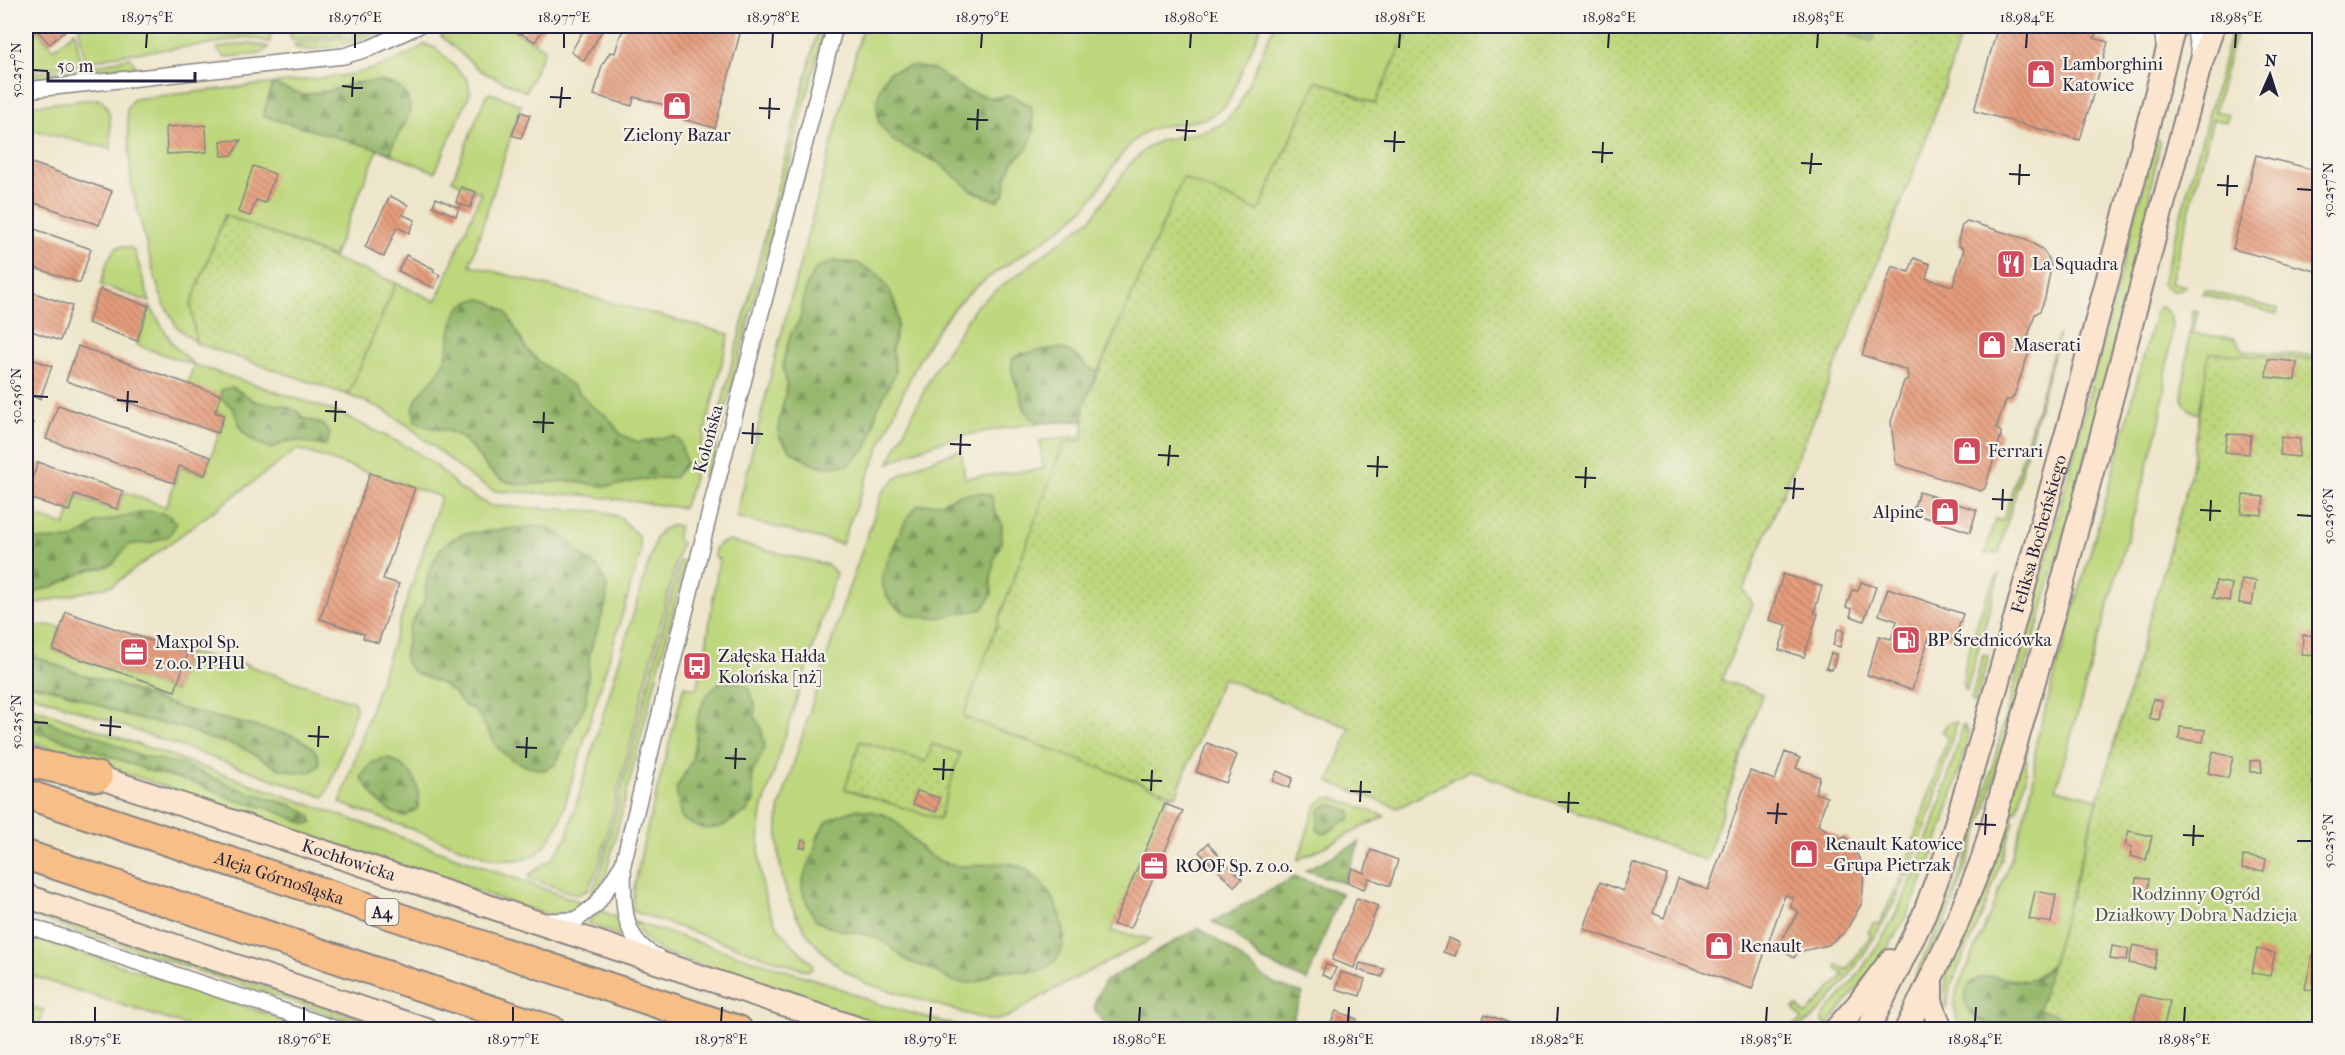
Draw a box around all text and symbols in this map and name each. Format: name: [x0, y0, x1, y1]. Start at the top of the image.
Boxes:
text: 18.975°E: [121, 8, 173, 26]
text: 18.976°E: [328, 8, 382, 26]
text: 18.977°E: [538, 8, 590, 26]
text: 18.978°E: [747, 8, 799, 26]
text: 18.979°E: [955, 8, 1009, 26]
text: 18.980°E: [1164, 8, 1218, 26]
text: 18.981°E: [1375, 8, 1425, 26]
text: 18.982°E: [1582, 8, 1636, 26]
text: 18.983°E: [1792, 8, 1844, 26]
text: 18.984°E: [2000, 8, 2054, 26]
text: 18.985°E: [2210, 8, 2262, 26]
text: 50.257°N: [7, 41, 25, 98]
scale bar: [48, 45, 195, 83]
north arrow: [2240, 45, 2300, 105]
text: N: [2264, 51, 2278, 70]
place label: Lamborghini Katowice: [2062, 54, 2164, 96]
text: 50 m: [57, 56, 94, 77]
shop icon: Lamborghini Katowice: [2025, 58, 2057, 90]
shop icon: Zielony Bazar: [661, 90, 693, 122]
place label: Zielony Bazar: [623, 125, 731, 146]
text: 50.257°N: [2319, 161, 2337, 218]
restaurant icon: La Squadra: [1995, 248, 2027, 280]
place label: La Squadra: [2032, 254, 2119, 275]
shop icon: Maserati: [1976, 329, 2008, 361]
place label: Maserati: [2013, 335, 2082, 356]
text: 50.256°N: [7, 367, 25, 424]
street label: Kolońska: [689, 402, 728, 476]
shop icon: Ferrari: [1951, 435, 1983, 467]
place label: Ferrari: [1988, 441, 2044, 462]
street label: Feliksa Bocheńskiego: [2007, 452, 2071, 616]
text: 50.256°N: [2319, 487, 2337, 544]
shop icon: Alpine: [1929, 496, 1961, 528]
place label: Alpine: [1872, 502, 1924, 523]
fuel station icon: BP Średnicówka: [1890, 624, 1922, 656]
place label: BP Średnicówka: [1927, 629, 2053, 651]
place label: Maxpol Sp. z o.o. PPHU: [155, 632, 246, 674]
office icon: Maxpol Sp. z o.o. PPHU: [118, 636, 150, 668]
place label: Załęska Hałda Kolońska [nż]: [718, 646, 827, 688]
bus stop icon: Załęska Hałda Kolońska [nż]: [681, 650, 713, 682]
text: 50.255°N: [7, 694, 25, 750]
text: 50.255°N: [2319, 813, 2337, 869]
place label: Renault Katowice - Grupa Pietrzak: [1825, 834, 1963, 876]
street label: Kochłowicka: [299, 835, 399, 886]
shop icon: Renault Katowice - Grupa Pietrzak: [1788, 838, 1820, 870]
street label: Aleja Górnośląska: [211, 847, 347, 910]
office icon: ROOF Sp. z o.o.: [1138, 850, 1170, 882]
place label: ROOF Sp. z o.o.: [1175, 856, 1293, 877]
park label: Rodzinny Ogród Działkowy Dobra Nadzieja: [2094, 884, 2298, 926]
road number: A4: [366, 899, 398, 925]
shop icon: Renault: [1703, 930, 1735, 962]
place label: Renault: [1740, 936, 1802, 957]
text: 18.975°E: [69, 1030, 121, 1048]
text: 18.976°E: [277, 1030, 331, 1048]
text: 18.977°E: [487, 1030, 539, 1048]
text: 18.978°E: [695, 1030, 747, 1048]
text: 18.979°E: [903, 1030, 957, 1048]
text: 18.980°E: [1112, 1030, 1166, 1048]
text: 18.981°E: [1323, 1030, 1373, 1048]
text: 18.982°E: [1530, 1030, 1584, 1048]
text: 18.983°E: [1740, 1030, 1792, 1048]
text: 18.984°E: [1948, 1030, 2002, 1048]
text: 18.985°E: [2158, 1030, 2210, 1048]

